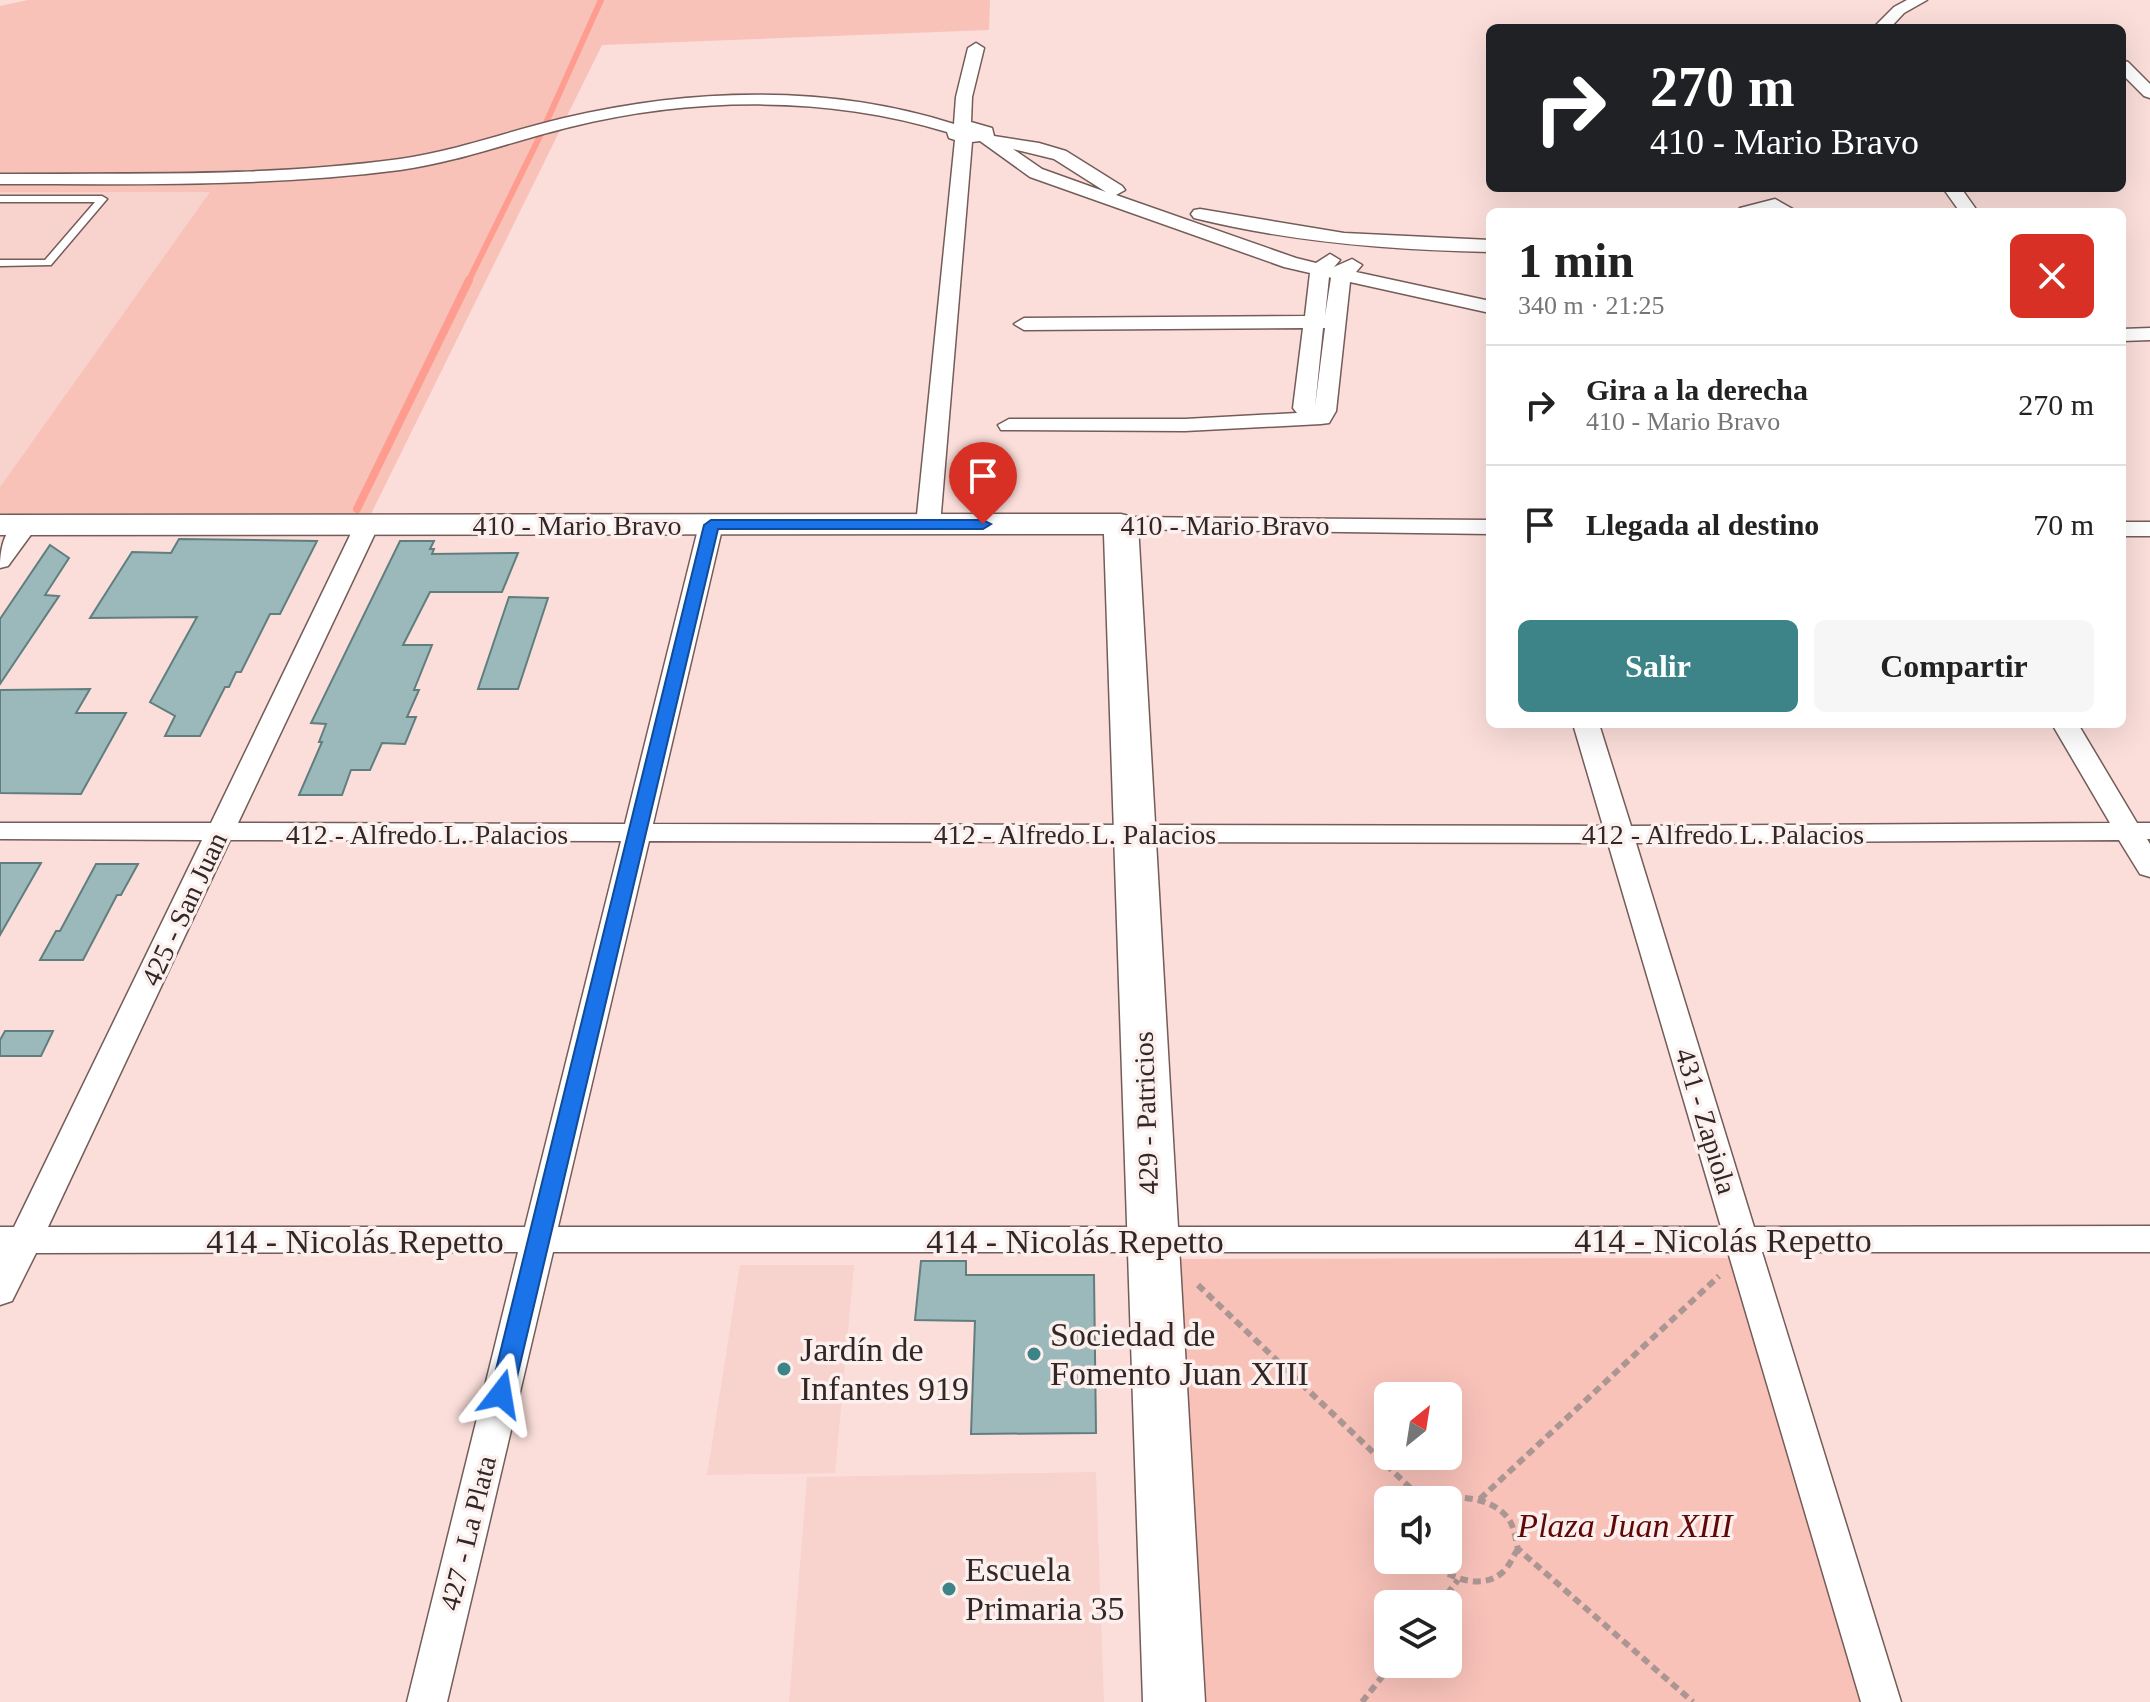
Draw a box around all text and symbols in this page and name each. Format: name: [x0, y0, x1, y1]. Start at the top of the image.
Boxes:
icon: right: [1518, 56, 1622, 160]
text: 270 m: [1650, 56, 1795, 118]
text: 410 - Mario Bravo: [1650, 122, 1919, 162]
text: 1 min: [1518, 234, 1634, 287]
button: close: [2010, 234, 2094, 318]
text: 340 m · 21:25: [1518, 291, 1665, 320]
text: Gira a la derecha: [1586, 373, 1808, 406]
icon: right: [1518, 383, 1562, 427]
text: 270 m: [2018, 388, 2094, 421]
text: 410 - Mario Bravo: [1586, 407, 1780, 436]
pin: [949, 442, 1017, 524]
icon: arrive: [961, 454, 1005, 498]
icon: arrive: [1518, 503, 1562, 547]
text: Llegada al destino: [1586, 508, 1819, 541]
text: 70 m: [2033, 508, 2094, 541]
street label: 410 - Mario Bravo: [472, 510, 682, 541]
street label: 410 - Mario Bravo: [1120, 510, 1330, 541]
button: Salir: [1518, 620, 1798, 712]
button: Compartir: [1814, 620, 2094, 712]
street label: 412 - Alfredo L. Palacios: [286, 819, 568, 850]
street label: 412 - Alfredo L. Palacios: [934, 819, 1216, 850]
street label: 412 - Alfredo L. Palacios: [1582, 819, 1864, 850]
street label: 425 - San Juan: [135, 827, 233, 991]
street label: 429 - Patricios: [1128, 1031, 1164, 1195]
street label: 431 - Zapiola: [1669, 1044, 1743, 1198]
street label: 414 - Nicolás Repetto: [1574, 1222, 1872, 1259]
street label: 414 - Nicolás Repetto: [206, 1223, 504, 1260]
street label: 414 - Nicolás Repetto: [926, 1223, 1224, 1260]
place label: Sociedad de Fomento Juan XIII: [1050, 1316, 1309, 1392]
place label: Jardín de Infantes 919: [800, 1331, 969, 1407]
marker: Sociedad de Fomento Juan XIII: [1025, 1345, 1043, 1363]
position arrow: [459, 1352, 543, 1436]
marker: Jardín de Infantes 919: [775, 1360, 793, 1378]
north arrow: [1374, 1382, 1462, 1470]
map controls: [1374, 1382, 1462, 1678]
street label: 427 - La Plata: [434, 1452, 502, 1613]
button: sound: [1374, 1486, 1462, 1574]
park label: Plaza Juan XIII: [1516, 1507, 1734, 1544]
place label: Escuela Primaria 35: [965, 1551, 1125, 1627]
marker: Escuela Primaria 35: [940, 1580, 958, 1598]
button: layers: [1374, 1590, 1462, 1678]

